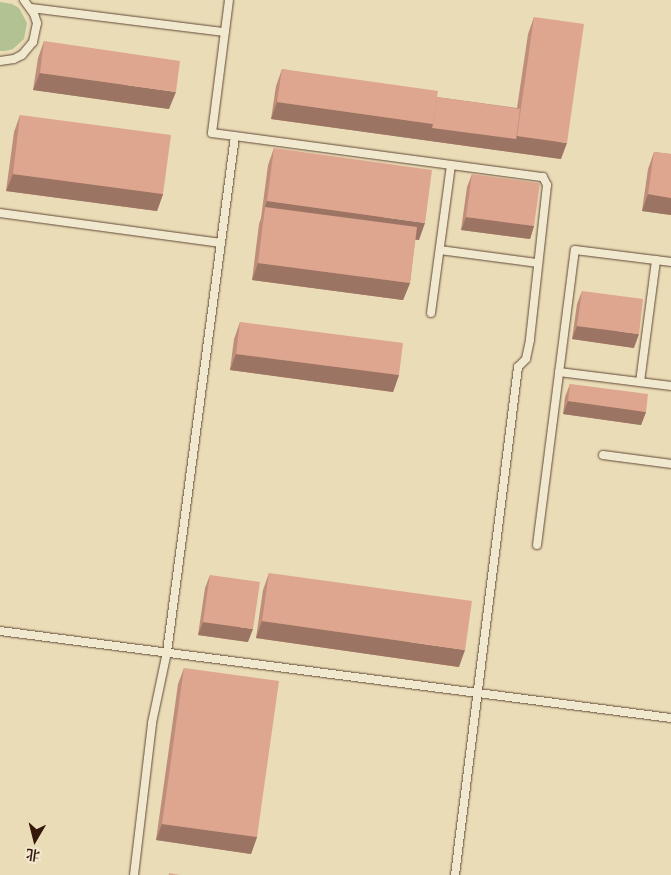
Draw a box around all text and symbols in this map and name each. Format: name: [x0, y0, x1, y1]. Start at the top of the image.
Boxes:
north arrow: [10, 815, 60, 865]
text: 北: [25, 845, 41, 865]

